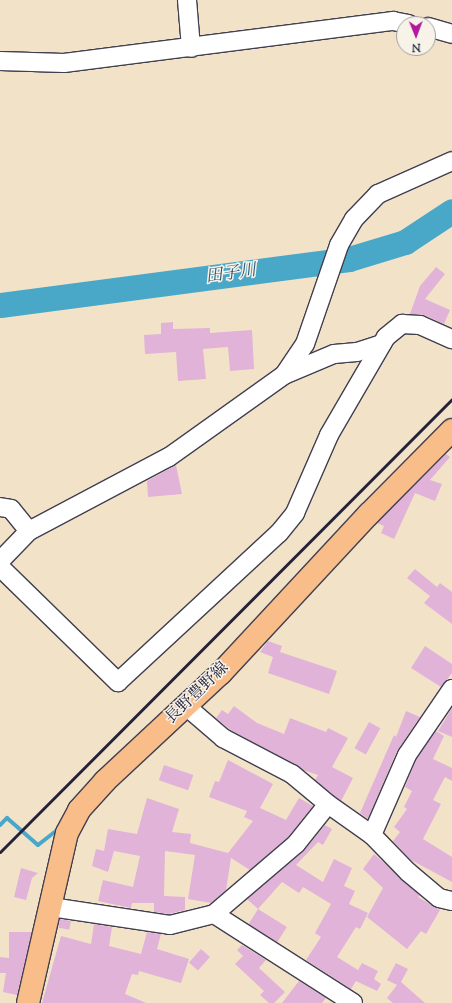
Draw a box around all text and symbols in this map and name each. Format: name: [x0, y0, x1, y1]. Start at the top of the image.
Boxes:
north arrow: [396, 16, 436, 56]
text: N: [412, 39, 421, 55]
water label: 田子川: [204, 261, 258, 289]
street label: 長野豊野線: [163, 659, 233, 729]

